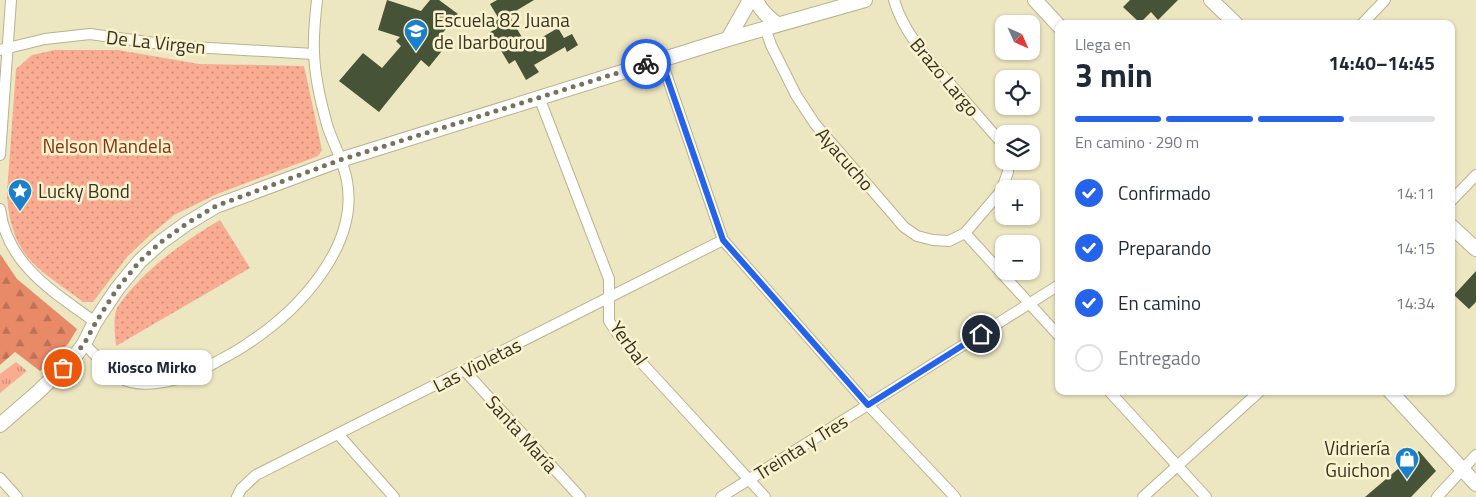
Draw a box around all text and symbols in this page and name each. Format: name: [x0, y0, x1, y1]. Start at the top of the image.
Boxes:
place label: Escuela 82 Juana de Ibarbourou: [434, 5, 570, 56]
north arrow: [995, 15, 1040, 60]
map controls: [995, 15, 1040, 280]
school or university icon: Escuela 82 Juana de Ibarbourou: [403, 18, 429, 52]
street label: De La Virgen: [105, 22, 207, 61]
street label: Brazo Largo: [904, 31, 987, 123]
text: Llega en: [1075, 32, 1131, 56]
courier: [621, 39, 671, 89]
text: 14:40–14:45: [1328, 48, 1435, 77]
icon: bike: [632, 50, 660, 78]
text: 3 min: [1075, 51, 1153, 99]
button: locate: [995, 70, 1040, 115]
street label: Ayacucho: [809, 120, 881, 197]
button: layers: [995, 125, 1040, 170]
text: En camino · 290 m: [1075, 130, 1199, 154]
park label: Nelson Mandela: [42, 131, 172, 160]
place label: Lucky Bond: [38, 176, 130, 205]
place icon: Lucky Bond: [7, 178, 33, 212]
text: Confirmado: [1118, 178, 1211, 207]
icon: check: [1075, 179, 1103, 207]
button: +: [995, 180, 1040, 225]
text: 14:11: [1396, 181, 1435, 205]
text: Preparando: [1118, 233, 1211, 262]
icon: check: [1075, 234, 1103, 262]
button: −: [995, 235, 1040, 280]
text: 14:15: [1396, 236, 1435, 260]
text: En camino: [1118, 288, 1201, 317]
icon: check: [1075, 289, 1103, 317]
text: 14:34: [1396, 291, 1435, 315]
pin: [960, 313, 1002, 355]
street label: Yerbal: [603, 314, 656, 371]
icon: home: [967, 320, 995, 348]
street label: Las Violetas: [427, 330, 526, 399]
text: Entregado: [1118, 343, 1201, 372]
pin: [42, 347, 84, 389]
callout: Kiosco Mirko: [93, 350, 213, 386]
icon: bag: [49, 354, 77, 382]
text: Kiosco Mirko: [107, 355, 197, 379]
street label: Santa María: [479, 388, 566, 479]
street label: Treinta y Tres: [748, 406, 853, 487]
place label: Vidriería Guichon: [1324, 433, 1390, 484]
shop icon: Vidriería Guichon: [1394, 446, 1420, 480]

